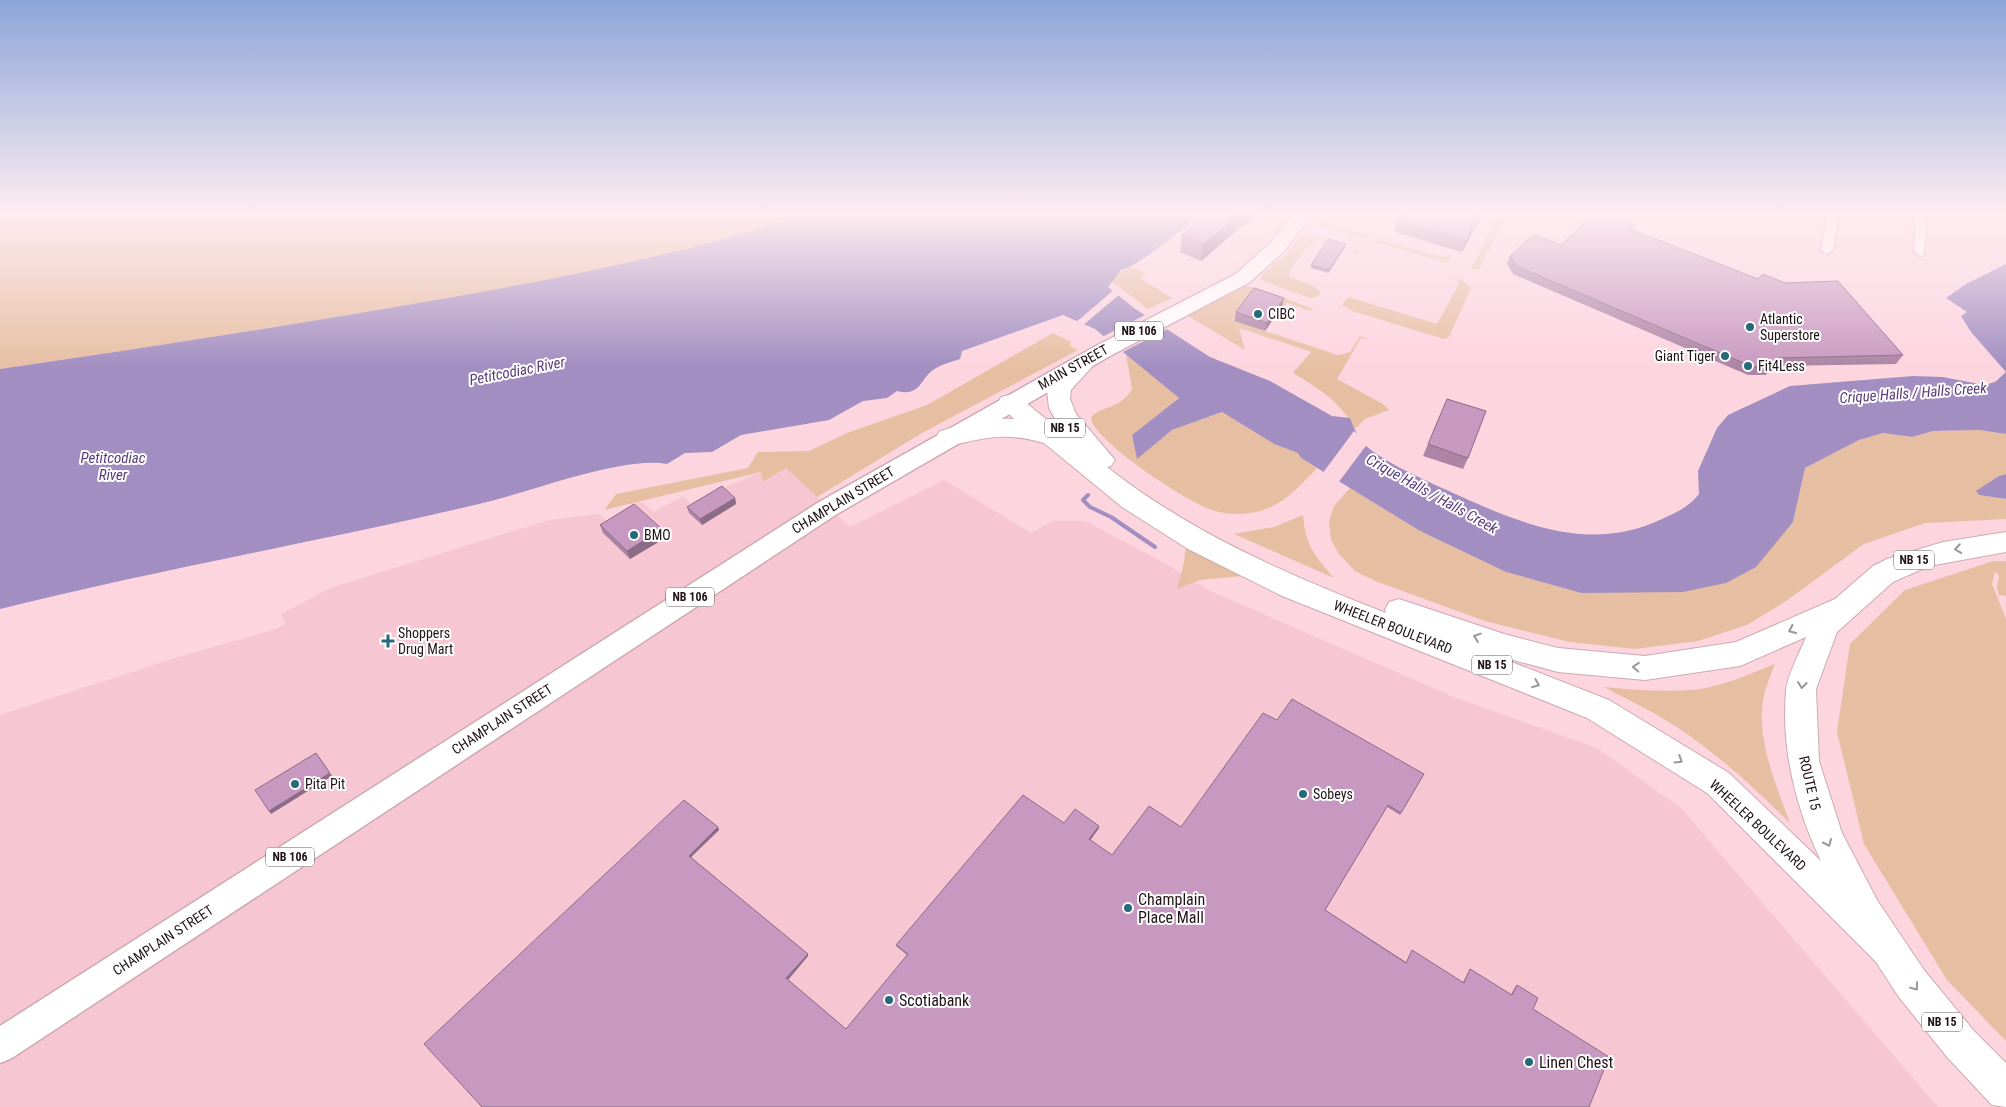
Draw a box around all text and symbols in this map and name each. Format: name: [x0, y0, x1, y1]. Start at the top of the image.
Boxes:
place label: CIBC: [1268, 306, 1295, 322]
marker: CIBC: [1252, 308, 1264, 320]
place label: Atlantic Superstore: [1760, 311, 1820, 343]
marker: Atlantic Superstore: [1744, 321, 1756, 333]
road number: NB 106: [1115, 322, 1163, 341]
street label: MAIN STREET: [1035, 341, 1111, 393]
place label: Giant Tiger: [1655, 348, 1715, 364]
marker: Giant Tiger: [1719, 350, 1731, 362]
water label: Petitcodiac River: [468, 353, 567, 389]
place label: Fit4Less: [1758, 358, 1805, 374]
marker: Fit4Less: [1742, 360, 1754, 372]
water label: Crique Halls / Halls Creek: [1839, 379, 1988, 407]
road number: NB 15: [1045, 418, 1085, 438]
water label: Petitcodiac River: [80, 449, 146, 484]
water label: Crique Halls / Halls Creek: [1363, 450, 1501, 538]
street label: CHAMPLAIN STREET: [789, 463, 897, 537]
place label: BMO: [644, 527, 671, 543]
marker: BMO: [628, 529, 640, 541]
one-way arrow: [1953, 543, 1962, 553]
road number: NB 15: [1894, 550, 1934, 570]
road number: NB 106: [666, 588, 714, 606]
street label: WHEELER BOULEVARD: [1331, 597, 1455, 657]
one-way arrow: [1788, 624, 1797, 635]
place label: Shoppers Drug Mart: [398, 625, 453, 657]
one-way arrow: [1473, 633, 1482, 643]
marker: Shoppers Drug Mart: [382, 635, 394, 647]
road number: NB 15: [1472, 656, 1512, 674]
one-way arrow: [1632, 662, 1640, 673]
one-way arrow: [1531, 677, 1540, 688]
street label: CHAMPLAIN STREET: [449, 681, 555, 757]
one-way arrow: [1797, 682, 1808, 690]
one-way arrow: [1674, 753, 1683, 763]
street label: ROUTE 15: [1796, 754, 1824, 812]
place label: Pita Pit: [305, 776, 345, 792]
street label: WHEELER BOULEVARD: [1707, 776, 1809, 874]
marker: Pita Pit: [289, 778, 301, 790]
place label: Sobeys: [1313, 786, 1353, 802]
marker: Sobeys: [1297, 788, 1309, 800]
one-way arrow: [1822, 838, 1833, 847]
road number: NB 106: [266, 848, 314, 866]
place label: Champlain Place Mall: [1138, 890, 1205, 927]
street label: CHAMPLAIN STREET: [110, 902, 216, 978]
marker: Champlain Place Mall: [1122, 902, 1134, 914]
one-way arrow: [1909, 981, 1917, 990]
place label: Scotiabank: [899, 991, 970, 1010]
marker: Scotiabank: [883, 994, 895, 1006]
road number: NB 15: [1922, 1012, 1962, 1032]
place label: Linen Chest: [1539, 1053, 1614, 1072]
marker: Linen Chest: [1523, 1056, 1535, 1068]

